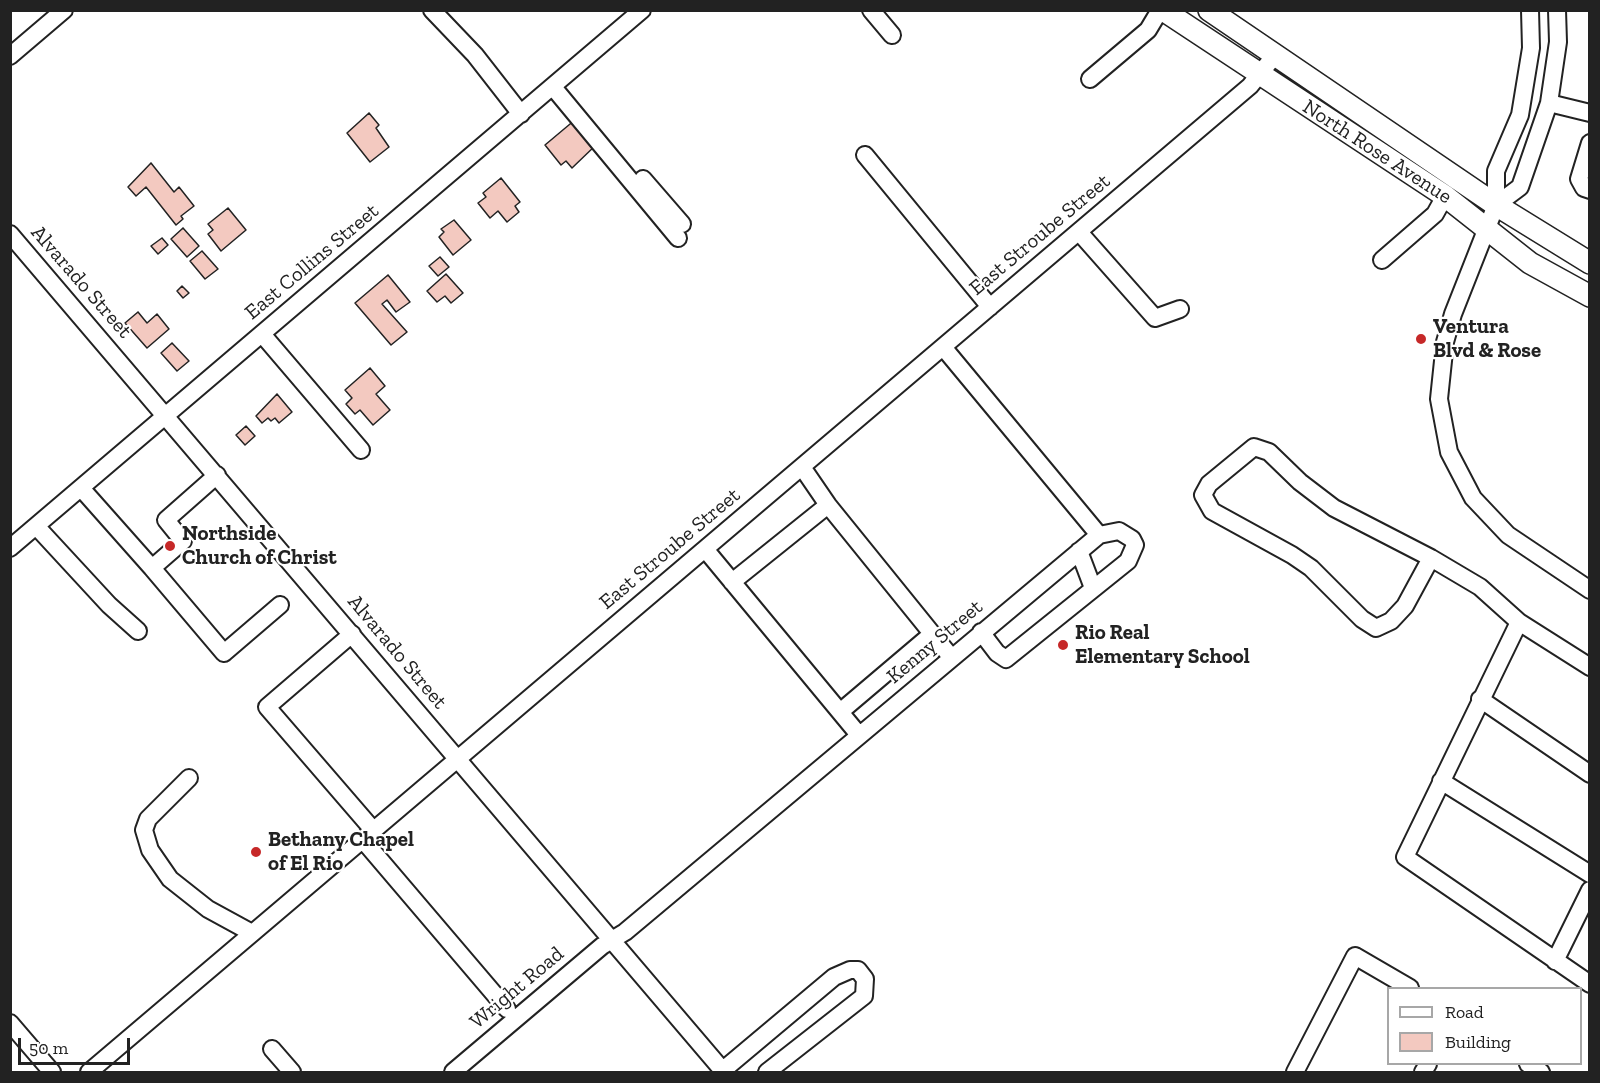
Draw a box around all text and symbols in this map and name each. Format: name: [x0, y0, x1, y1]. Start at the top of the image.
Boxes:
street label: North Rose Avenue: [1298, 94, 1456, 210]
street label: East Stroube Street: [965, 169, 1115, 301]
street label: East Collins Street: [240, 199, 384, 325]
street label: Alvarado Street: [25, 220, 137, 344]
place label: Ventura Blvd & Rose: [1433, 314, 1541, 364]
marker: Ventura Blvd & Rose: [1414, 332, 1428, 346]
street label: East Stroube Street: [595, 483, 745, 615]
place label: Northside Church of Christ: [182, 521, 337, 571]
marker: Northside Church of Christ: [163, 539, 177, 553]
street label: Alvarado Street: [342, 590, 452, 714]
street label: Kenny Street: [882, 595, 988, 689]
place label: Rio Real Elementary School: [1075, 620, 1250, 670]
marker: Rio Real Elementary School: [1056, 638, 1070, 652]
place label: Bethany Chapel of El Rio: [268, 827, 414, 877]
marker: Bethany Chapel of El Rio: [249, 845, 263, 859]
street label: Wright Road: [465, 942, 569, 1034]
legend: [1387, 987, 1582, 1065]
text: Road: [1445, 1001, 1484, 1023]
scale bar: [21, 1026, 134, 1064]
text: Building: [1445, 1031, 1511, 1053]
text: 50 m: [29, 1037, 68, 1059]

